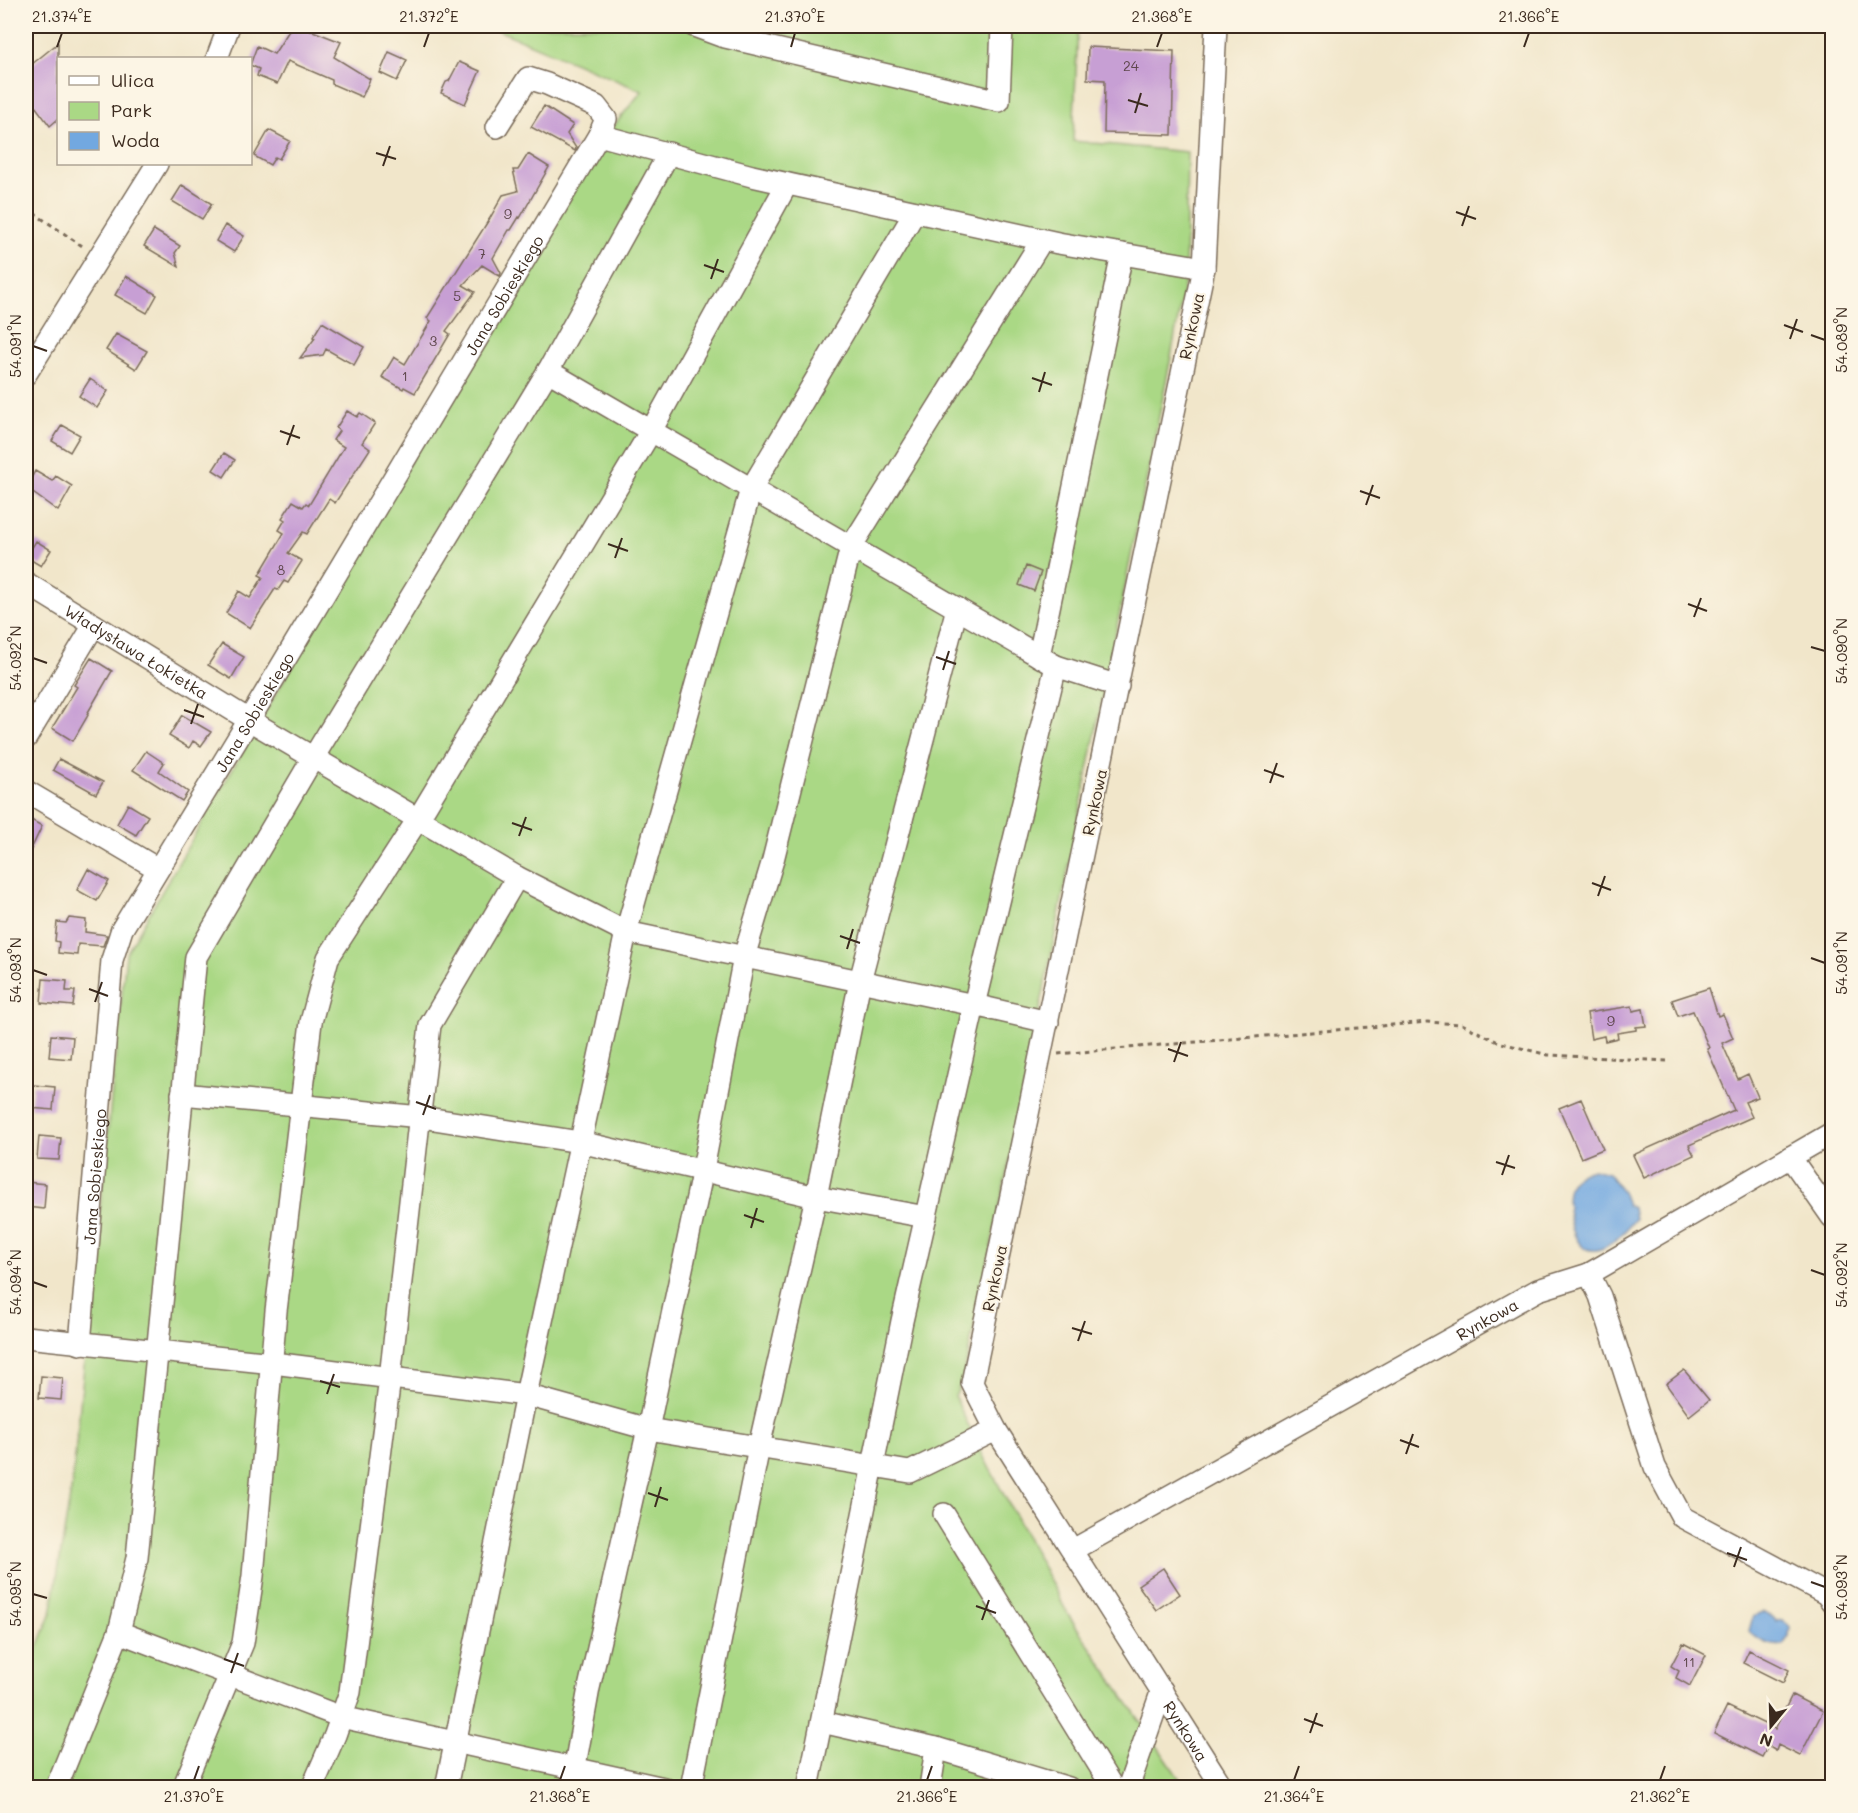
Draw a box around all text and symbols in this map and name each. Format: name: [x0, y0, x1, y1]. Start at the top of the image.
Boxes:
text: 21.374°E: [32, 6, 92, 26]
text: 21.372°E: [399, 6, 459, 26]
text: 21.370°E: [765, 6, 826, 26]
text: 21.368°E: [1132, 6, 1193, 26]
text: 21.366°E: [1499, 6, 1560, 26]
house number: 24: [1123, 56, 1140, 75]
legend: [57, 57, 252, 165]
text: Ulica: [111, 68, 155, 92]
text: Park: [111, 98, 152, 122]
text: Woda: [111, 128, 160, 152]
house number: 9: [504, 204, 512, 223]
street label: Jana Sobieskiego: [459, 231, 547, 359]
house number: 7: [478, 244, 486, 263]
house number: 5: [453, 286, 461, 305]
street label: Rynkowa: [1174, 291, 1208, 361]
text: 54.089°N: [1831, 307, 1851, 373]
text: 54.091°N: [5, 314, 25, 378]
house number: 3: [429, 331, 437, 350]
house number: 1: [402, 366, 408, 385]
house number: 8: [277, 560, 285, 579]
street label: Władysława Łokietka: [61, 599, 212, 703]
text: 54.090°N: [1831, 618, 1851, 684]
text: 54.092°N: [5, 625, 25, 691]
street label: Jana Sobieskiego: [210, 648, 298, 775]
street label: Rynkowa: [1077, 767, 1111, 837]
text: 54.091°N: [1831, 931, 1851, 995]
text: 54.093°N: [5, 937, 25, 1003]
house number: 9: [1607, 1011, 1615, 1030]
street label: Jana Sobieskiego: [78, 1108, 110, 1245]
text: 54.092°N: [1831, 1242, 1851, 1308]
street label: Rynkowa: [977, 1243, 1011, 1313]
text: 54.094°N: [5, 1249, 25, 1315]
street label: Rynkowa: [1452, 1293, 1521, 1344]
text: 54.093°N: [1831, 1554, 1851, 1620]
text: 54.095°N: [5, 1561, 25, 1627]
house number: 11: [1683, 1652, 1695, 1671]
street label: Rynkowa: [1160, 1696, 1214, 1765]
north arrow: [1741, 1696, 1801, 1756]
text: N: [1757, 1729, 1775, 1753]
text: 21.370°E: [164, 1786, 225, 1806]
text: 21.368°E: [530, 1786, 591, 1806]
text: 21.366°E: [897, 1786, 958, 1806]
text: 21.364°E: [1264, 1786, 1325, 1806]
text: 21.362°E: [1630, 1786, 1690, 1806]

